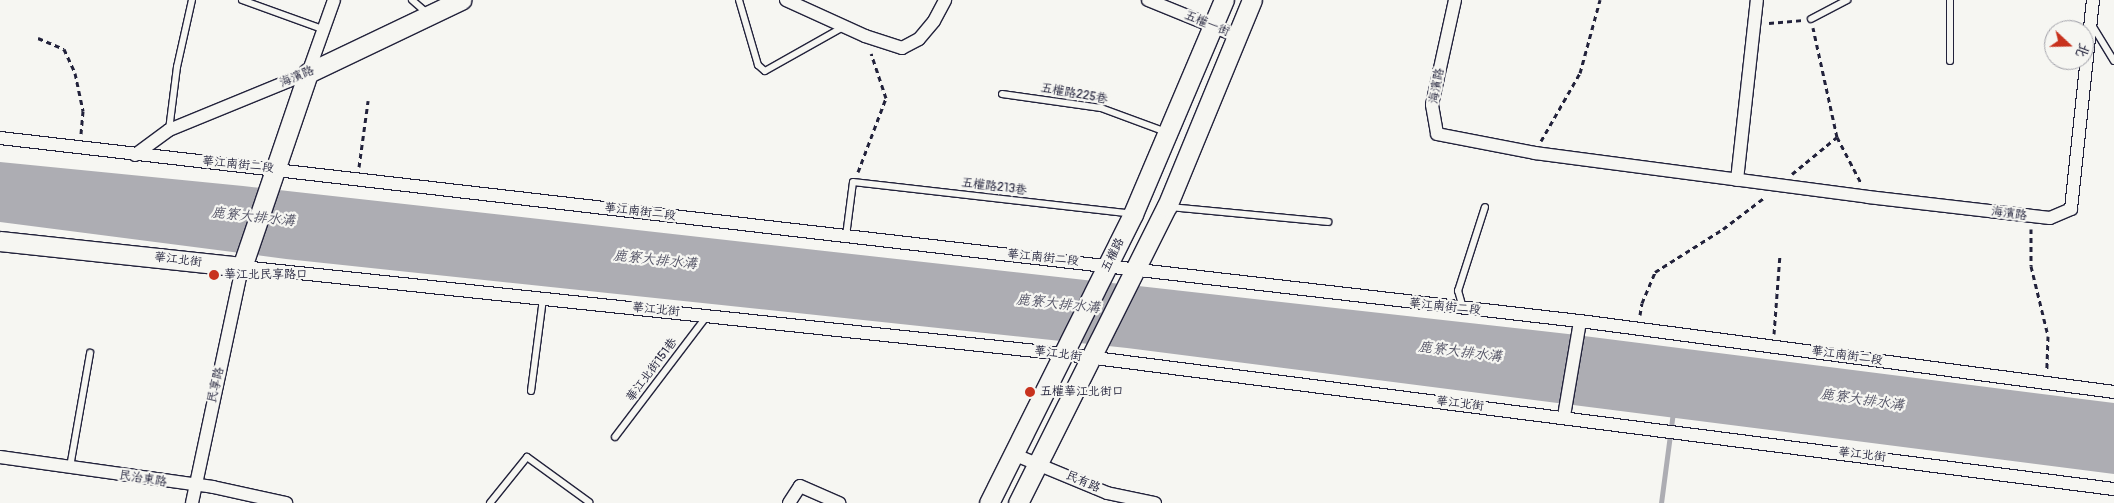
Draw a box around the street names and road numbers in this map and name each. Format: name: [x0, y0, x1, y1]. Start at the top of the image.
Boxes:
street label: 五權一街: [1182, 8, 1232, 40]
street label: 海濱路: [278, 63, 316, 91]
street label: 海濱路: [1427, 67, 1447, 105]
street label: 五權路225巷: [1039, 81, 1109, 107]
street label: 華江南街二段: [201, 154, 275, 176]
street label: 五權路213巷: [960, 176, 1028, 198]
street label: 華江南街二段: [603, 200, 677, 224]
street label: 海濱路: [1990, 205, 2028, 223]
street label: 五權路: [1099, 236, 1127, 274]
street label: 華江南街二段: [1006, 247, 1080, 269]
street label: 華江北街: [153, 250, 203, 270]
street label: 華江南街二段: [1408, 296, 1482, 318]
street label: 華江北街: [631, 300, 681, 320]
street label: 華江北街151巷: [623, 335, 681, 405]
street label: 華江北街: [1033, 344, 1083, 364]
street label: 華江南街二段: [1810, 344, 1884, 368]
street label: 民享路: [205, 366, 227, 404]
street label: 華江北街: [1435, 394, 1485, 414]
street label: 華江北街: [1837, 445, 1887, 465]
street label: 民治東路: [118, 468, 168, 490]
street label: 民有路: [1064, 468, 1102, 496]

